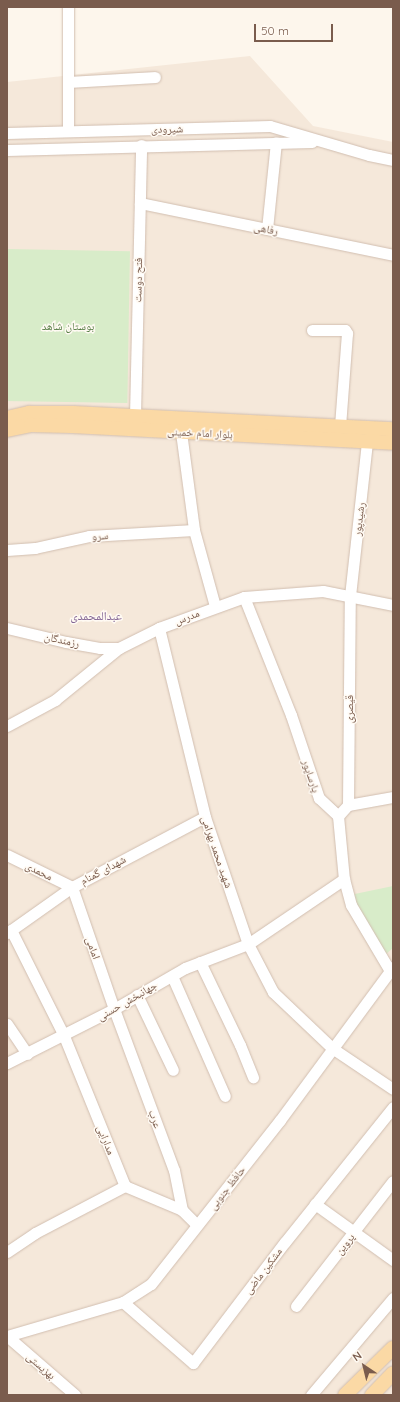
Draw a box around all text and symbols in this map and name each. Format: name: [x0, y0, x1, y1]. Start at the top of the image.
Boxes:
scale bar: [256, 16, 335, 42]
text: 50 m: [261, 23, 289, 38]
street label: شیرودی: [151, 122, 183, 136]
street label: رفاهی: [253, 220, 279, 238]
street label: فتح دوست: [131, 257, 145, 303]
park label: بوستان شاهد: [42, 319, 94, 333]
street label: بلوار امام خمینی: [167, 425, 233, 441]
street label: رشیدپور: [350, 501, 368, 537]
street label: سرو: [91, 529, 109, 543]
street label: مدرس: [173, 606, 201, 628]
district label: عبدالمحمدی: [70, 609, 122, 623]
street label: رزمندگان: [43, 630, 81, 650]
street label: قیصری: [342, 695, 356, 723]
street label: پارساپور: [299, 758, 323, 794]
street label: شهید محمد بهرامی: [198, 814, 236, 890]
street label: شهدای گمنام: [78, 853, 128, 887]
street label: محمدی: [23, 859, 55, 883]
street label: امامی: [83, 935, 103, 961]
street label: جهانبخش حسنی: [95, 979, 159, 1023]
street label: عرب: [146, 1108, 164, 1130]
street label: مدارایی: [94, 1123, 118, 1157]
street label: حافظ جنوبی: [206, 1164, 248, 1212]
street label: پروین: [333, 1231, 357, 1257]
street label: مشکین ماضی: [241, 1245, 285, 1297]
north arrow: [344, 1346, 384, 1386]
text: N: [350, 1348, 364, 1364]
street label: بهزیستی: [24, 1350, 58, 1382]

